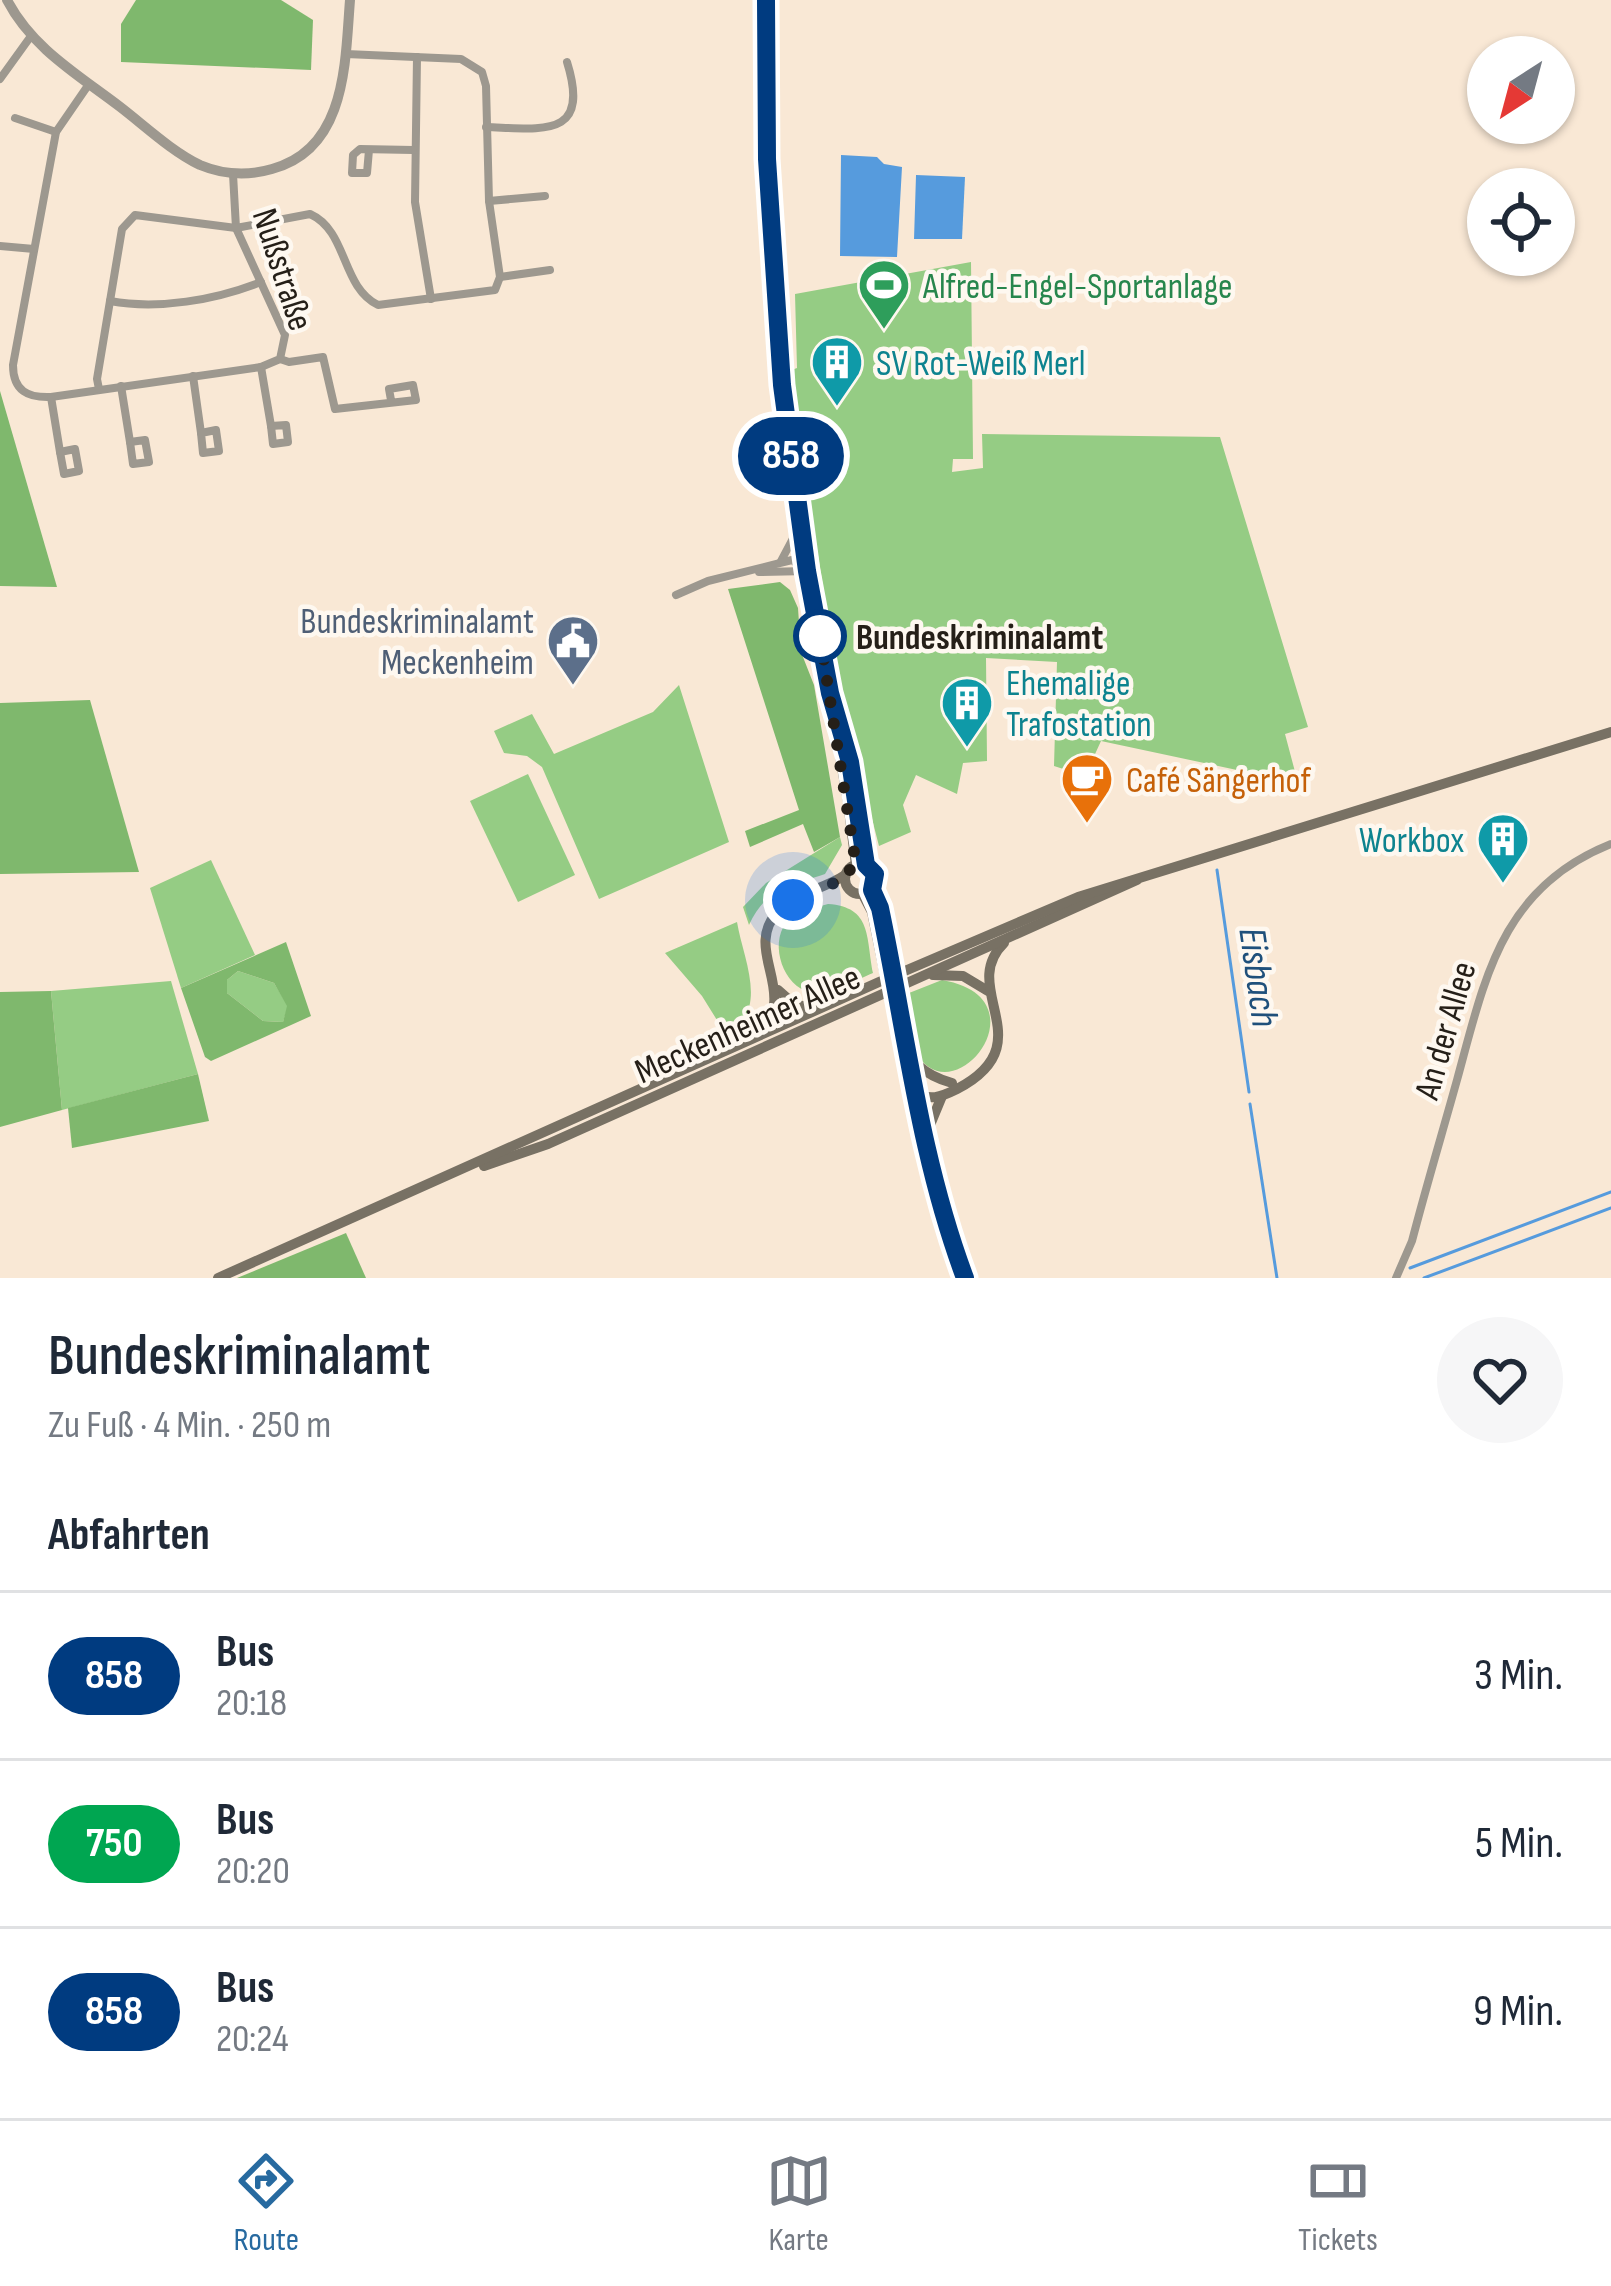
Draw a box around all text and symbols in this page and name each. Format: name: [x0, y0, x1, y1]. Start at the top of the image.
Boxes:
north arrow: [1467, 36, 1575, 144]
map controls: [1467, 36, 1575, 276]
button: locate: [1467, 168, 1575, 276]
street label: Nußstraße: [242, 203, 321, 336]
sports icon: Alfred-Engel-Sportanlage: [856, 257, 912, 331]
place label: Alfred-Engel-Sportanlage: [922, 266, 1232, 309]
building icon: SV Rot-Weiß Merl: [809, 334, 865, 408]
place label: SV Rot-Weiß Merl: [876, 343, 1085, 386]
line badge: 858: [722, 417, 860, 495]
text: 858: [762, 430, 820, 481]
place label: Bundeskriminalamt Meckenheim: [300, 601, 534, 685]
marker: Bundeskriminalamt: [795, 611, 845, 661]
public building icon: Bundeskriminalamt Meckenheim: [545, 613, 601, 687]
place label: Bundeskriminalamt: [856, 617, 1103, 660]
place label: Ehemalige Trafostation: [1006, 663, 1152, 747]
building icon: Ehemalige Trafostation: [939, 675, 995, 749]
cafe icon: Café Sängerhof: [1059, 751, 1115, 825]
place label: Café Sängerhof: [1126, 760, 1311, 803]
building icon: Workbox: [1475, 811, 1531, 885]
place label: Workbox: [1359, 820, 1464, 863]
your location: [763, 870, 823, 930]
water label: Eisbach: [1227, 925, 1288, 1030]
street label: Meckenheimer Allee: [629, 956, 867, 1094]
street label: An der Allee: [1406, 957, 1487, 1105]
button: heart: [1437, 1317, 1563, 1443]
text: Bundeskriminalamt: [48, 1323, 430, 1391]
text: Zu Fuß · 4 Min. · 250 m: [48, 1402, 331, 1449]
text: Abfahrten: [48, 1508, 210, 1563]
text: Bus: [216, 1625, 274, 1680]
text: 3 Min.: [1474, 1648, 1563, 1703]
text: 858: [85, 1650, 143, 1701]
text: 20:18: [216, 1680, 287, 1727]
text: Bus: [216, 1793, 274, 1848]
text: 5 Min.: [1475, 1816, 1563, 1871]
text: 750: [86, 1818, 142, 1869]
text: 20:20: [216, 1848, 290, 1895]
text: Bus: [216, 1961, 274, 2016]
text: 9 Min.: [1473, 1984, 1563, 2039]
text: 858: [85, 1986, 143, 2037]
text: 20:24: [216, 2016, 289, 2063]
tab: Route: [233, 2148, 299, 2260]
tab: Karte: [766, 2148, 832, 2260]
tab: Tickets: [1298, 2148, 1378, 2260]

